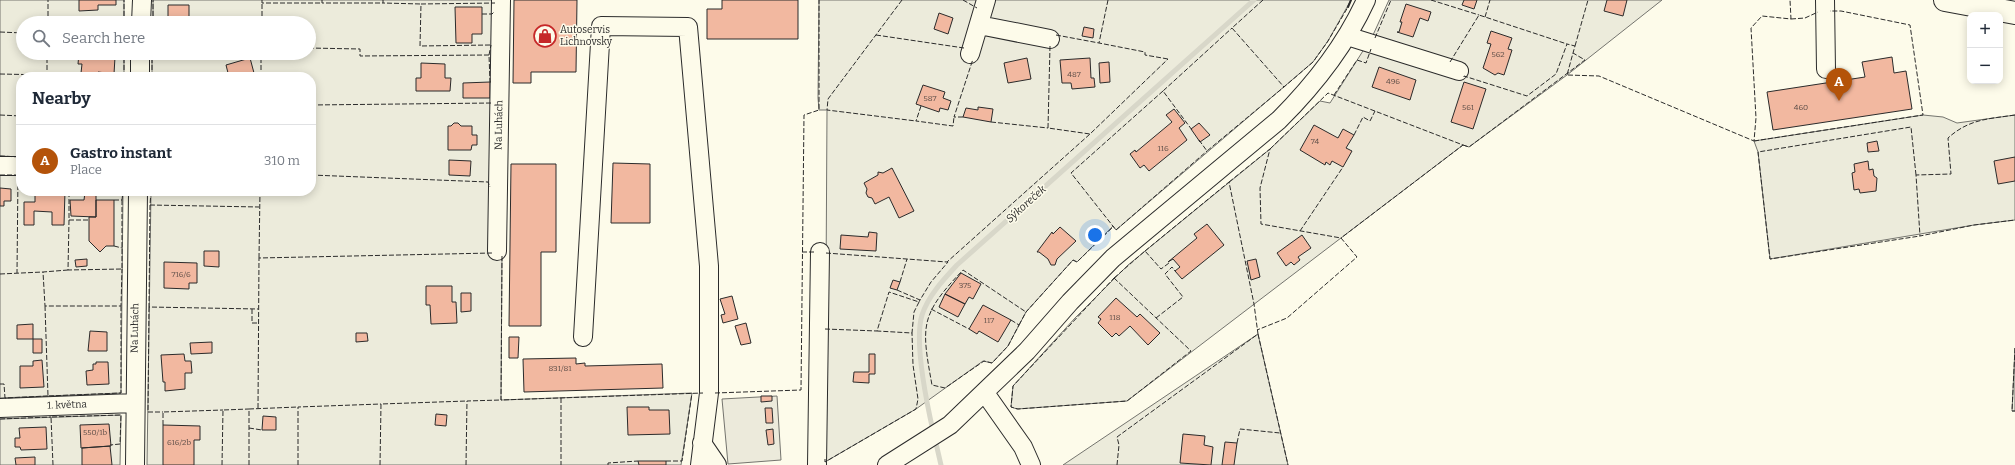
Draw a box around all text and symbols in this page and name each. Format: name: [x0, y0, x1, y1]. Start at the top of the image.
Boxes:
map controls: [1967, 12, 2003, 84]
button: +: [1967, 12, 2003, 48]
search box: [16, 16, 316, 60]
shop icon: Autoservis Lichnovsky: [532, 23, 558, 49]
place label: Autoservis Lichnovsky: [560, 24, 613, 48]
icon: search: [30, 27, 52, 49]
text: Search here: [62, 29, 145, 47]
button: −: [1967, 48, 2003, 84]
house number: 562: [1491, 50, 1505, 59]
pin: A: [1826, 68, 1852, 101]
house number: 487: [1067, 70, 1081, 79]
house number: 496: [1386, 77, 1400, 86]
text: Nearby: [32, 88, 91, 109]
house number: 587: [923, 94, 937, 103]
street label: Na Luhách: [493, 99, 505, 150]
house number: 561: [1462, 103, 1475, 112]
house number: 460: [1794, 103, 1808, 112]
house number: 74: [1311, 137, 1320, 146]
text: Gastro instant: [70, 144, 172, 162]
house number: 116: [1157, 144, 1169, 153]
text: A: [40, 153, 50, 168]
text: 310 m: [264, 153, 300, 168]
text: Place: [70, 162, 102, 177]
water label: Sýkoreček: [1003, 182, 1050, 225]
your location: [1085, 225, 1105, 245]
house number: 716/6: [171, 270, 191, 279]
house number: 375: [959, 281, 971, 290]
street label: Na Luhách: [129, 302, 141, 353]
house number: 118: [1109, 313, 1121, 322]
house number: 117: [984, 316, 994, 325]
house number: 831/81: [548, 364, 572, 373]
street label: 1. května: [47, 398, 88, 412]
house number: 550/1b: [83, 428, 107, 437]
house number: 616/2b: [167, 438, 191, 447]

